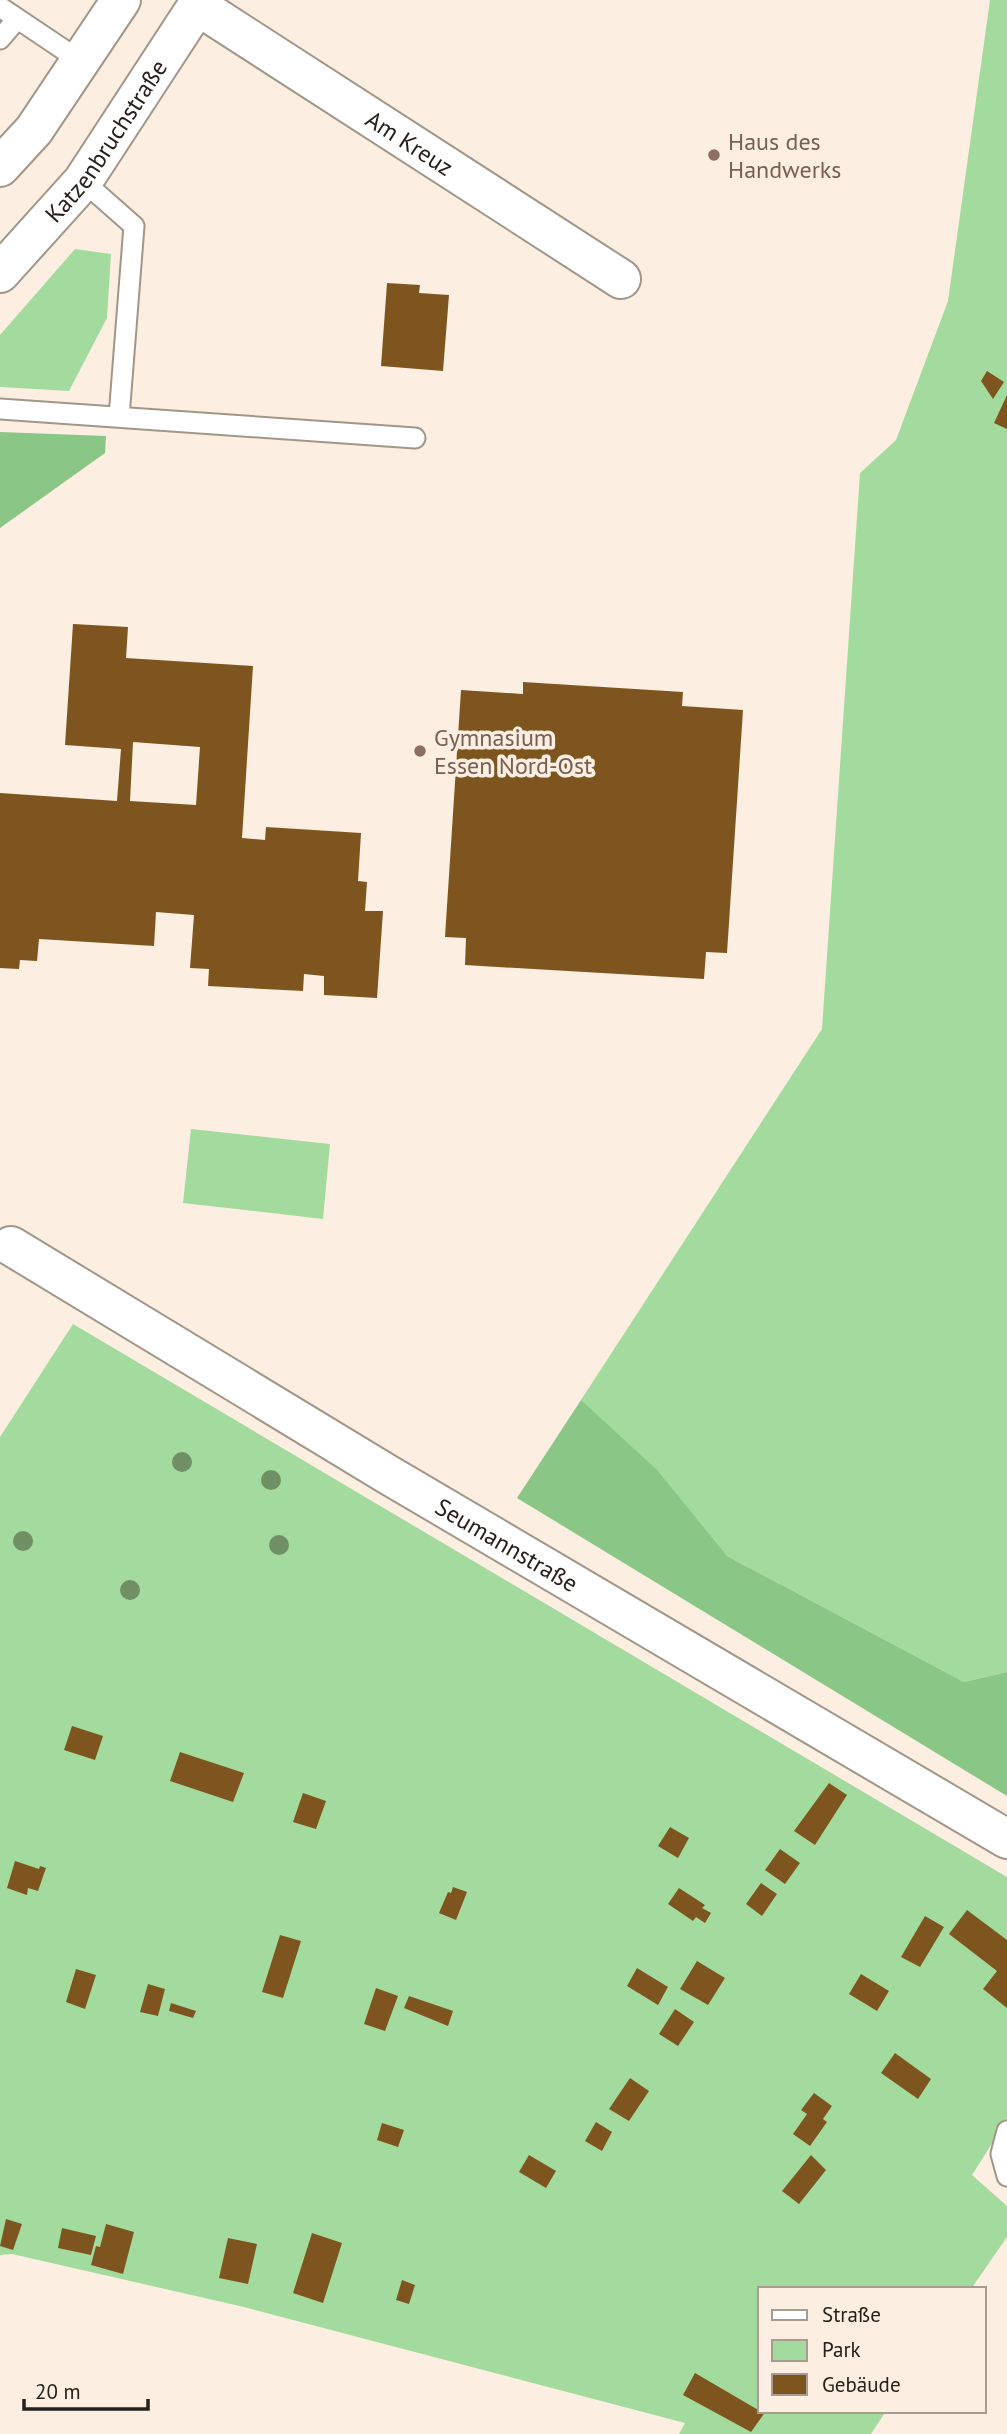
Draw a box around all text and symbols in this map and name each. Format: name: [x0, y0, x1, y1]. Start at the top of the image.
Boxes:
street label: Katzenbruchstraße: [38, 53, 174, 229]
street label: Am Kreuz: [360, 103, 459, 182]
place label: Haus des Handwerks: [728, 126, 841, 185]
marker: Haus des Handwerks: [706, 147, 722, 163]
place label: Gymnasium Essen Nord-Ost: [434, 722, 592, 781]
marker: Gymnasium Essen Nord-Ost: [412, 743, 428, 759]
street label: Seumannstraße: [430, 1491, 584, 1599]
legend: [758, 2287, 986, 2413]
text: Straße: [822, 2301, 881, 2328]
text: Park: [822, 2336, 861, 2363]
scale bar: [24, 2368, 149, 2412]
text: Gebäude: [822, 2371, 901, 2398]
text: 20 m: [35, 2378, 81, 2405]

